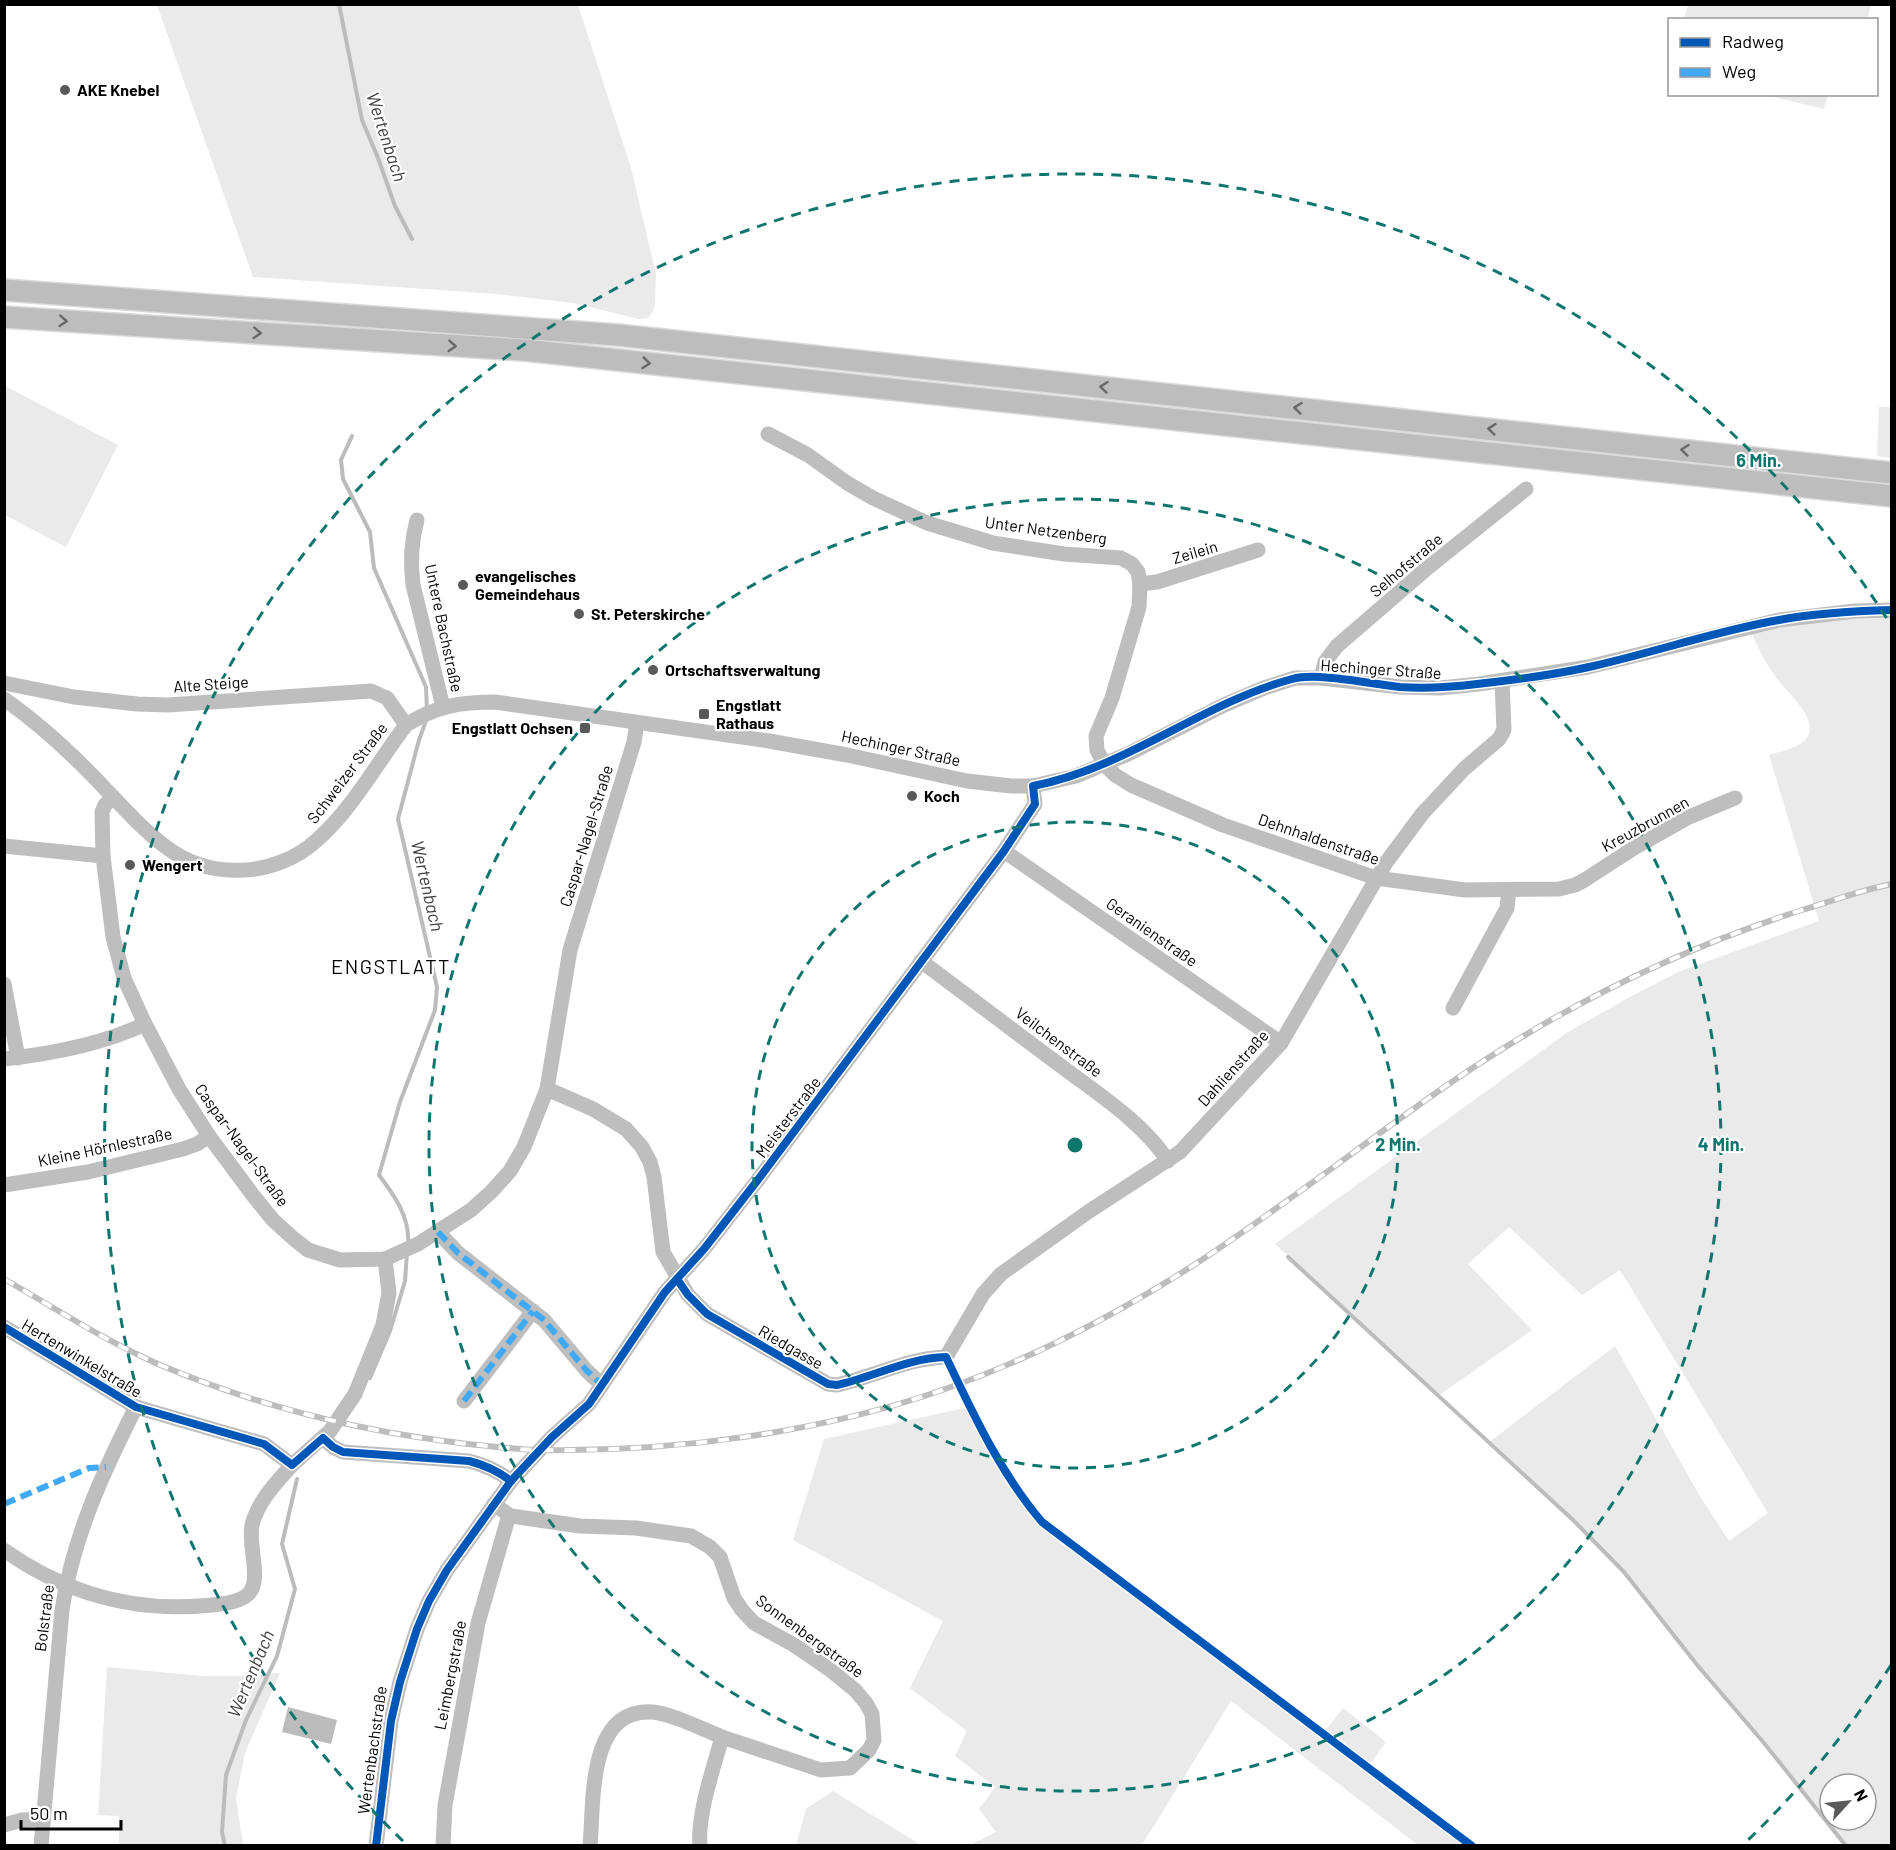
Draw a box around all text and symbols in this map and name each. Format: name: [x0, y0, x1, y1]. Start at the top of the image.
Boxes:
legend: [1668, 18, 1878, 96]
text: Radweg: [1722, 30, 1784, 52]
text: Weg: [1722, 60, 1756, 82]
place label: AKE Knebel: [77, 80, 159, 99]
marker: AKE Knebel: [58, 83, 72, 97]
water label: Wertenbach: [362, 89, 412, 184]
one-way arrow: [58, 314, 67, 327]
one-way arrow: [253, 327, 262, 340]
one-way arrow: [448, 339, 457, 352]
one-way arrow: [642, 357, 651, 369]
one-way arrow: [1099, 381, 1108, 394]
one-way arrow: [1293, 402, 1302, 415]
one-way arrow: [1487, 423, 1496, 436]
one-way arrow: [1681, 444, 1690, 457]
text: 6 Min.: [1736, 449, 1782, 471]
street label: Unter Netzenberg: [984, 512, 1108, 547]
street label: Selhofstraße: [1365, 529, 1446, 601]
street label: Zeilein: [1170, 536, 1220, 567]
street label: Untere Bachstraße: [422, 562, 467, 694]
place label: evangelisches Gemeindehaus: [475, 566, 580, 603]
marker: evangelisches Gemeindehaus: [456, 578, 470, 592]
place label: St. Peterskirche: [591, 604, 705, 623]
marker: St. Peterskirche: [572, 607, 586, 621]
street label: Hechinger Straße: [1320, 655, 1442, 682]
place label: Ortschaftsverwaltung: [665, 660, 820, 679]
marker: Ortschaftsverwaltung: [646, 663, 660, 677]
street label: Alte Steige: [173, 671, 249, 696]
place label: Engstlatt Rathaus: [716, 695, 781, 732]
marker: Engstlatt Rathaus: [697, 707, 711, 721]
place label: Engstlatt Ochsen: [452, 718, 573, 737]
street label: Schweizer Straße: [303, 719, 391, 827]
marker: Engstlatt Ochsen: [578, 721, 592, 735]
street label: Hechinger Straße: [840, 726, 962, 769]
street label: Caspar-Nagel-Straße: [555, 763, 616, 909]
place label: Koch: [924, 786, 960, 805]
marker: Koch: [905, 789, 919, 803]
street label: Kreuzbrunnen: [1598, 792, 1692, 855]
street label: Dehnhaldenstraße: [1256, 809, 1382, 868]
water label: Wertenbach: [407, 838, 449, 933]
place label: Wengert: [142, 855, 202, 874]
marker: Wengert: [123, 858, 137, 872]
street label: Geranienstraße: [1103, 893, 1202, 970]
district label: ENGSTLATT: [331, 954, 451, 978]
street label: Veilchenstraße: [1012, 1003, 1106, 1080]
street label: Dahlienstraße: [1193, 1025, 1272, 1110]
street label: Meisterstraße: [751, 1072, 824, 1161]
street label: Caspar-Nagel-Straße: [191, 1080, 293, 1210]
street label: Kleine Hörnlestraße: [36, 1123, 174, 1170]
text: 2 Min.: [1375, 1133, 1421, 1155]
text: 4 Min.: [1698, 1133, 1744, 1155]
centre of rings: [1065, 1135, 1085, 1155]
street label: Hertenwinkelstraße: [19, 1314, 146, 1401]
street label: Riedgasse: [756, 1320, 827, 1373]
street label: Bolstraße: [30, 1583, 57, 1653]
street label: Sonnenbergstraße: [753, 1590, 868, 1681]
street label: Leimbergstraße: [430, 1619, 469, 1731]
water label: Wertenbach: [222, 1627, 278, 1721]
street label: Wertenbachstraße: [353, 1685, 390, 1815]
north arrow: [1818, 1772, 1878, 1832]
text: N: [1851, 1786, 1873, 1804]
scale bar: [21, 1793, 122, 1831]
text: 50 m: [30, 1802, 68, 1824]

